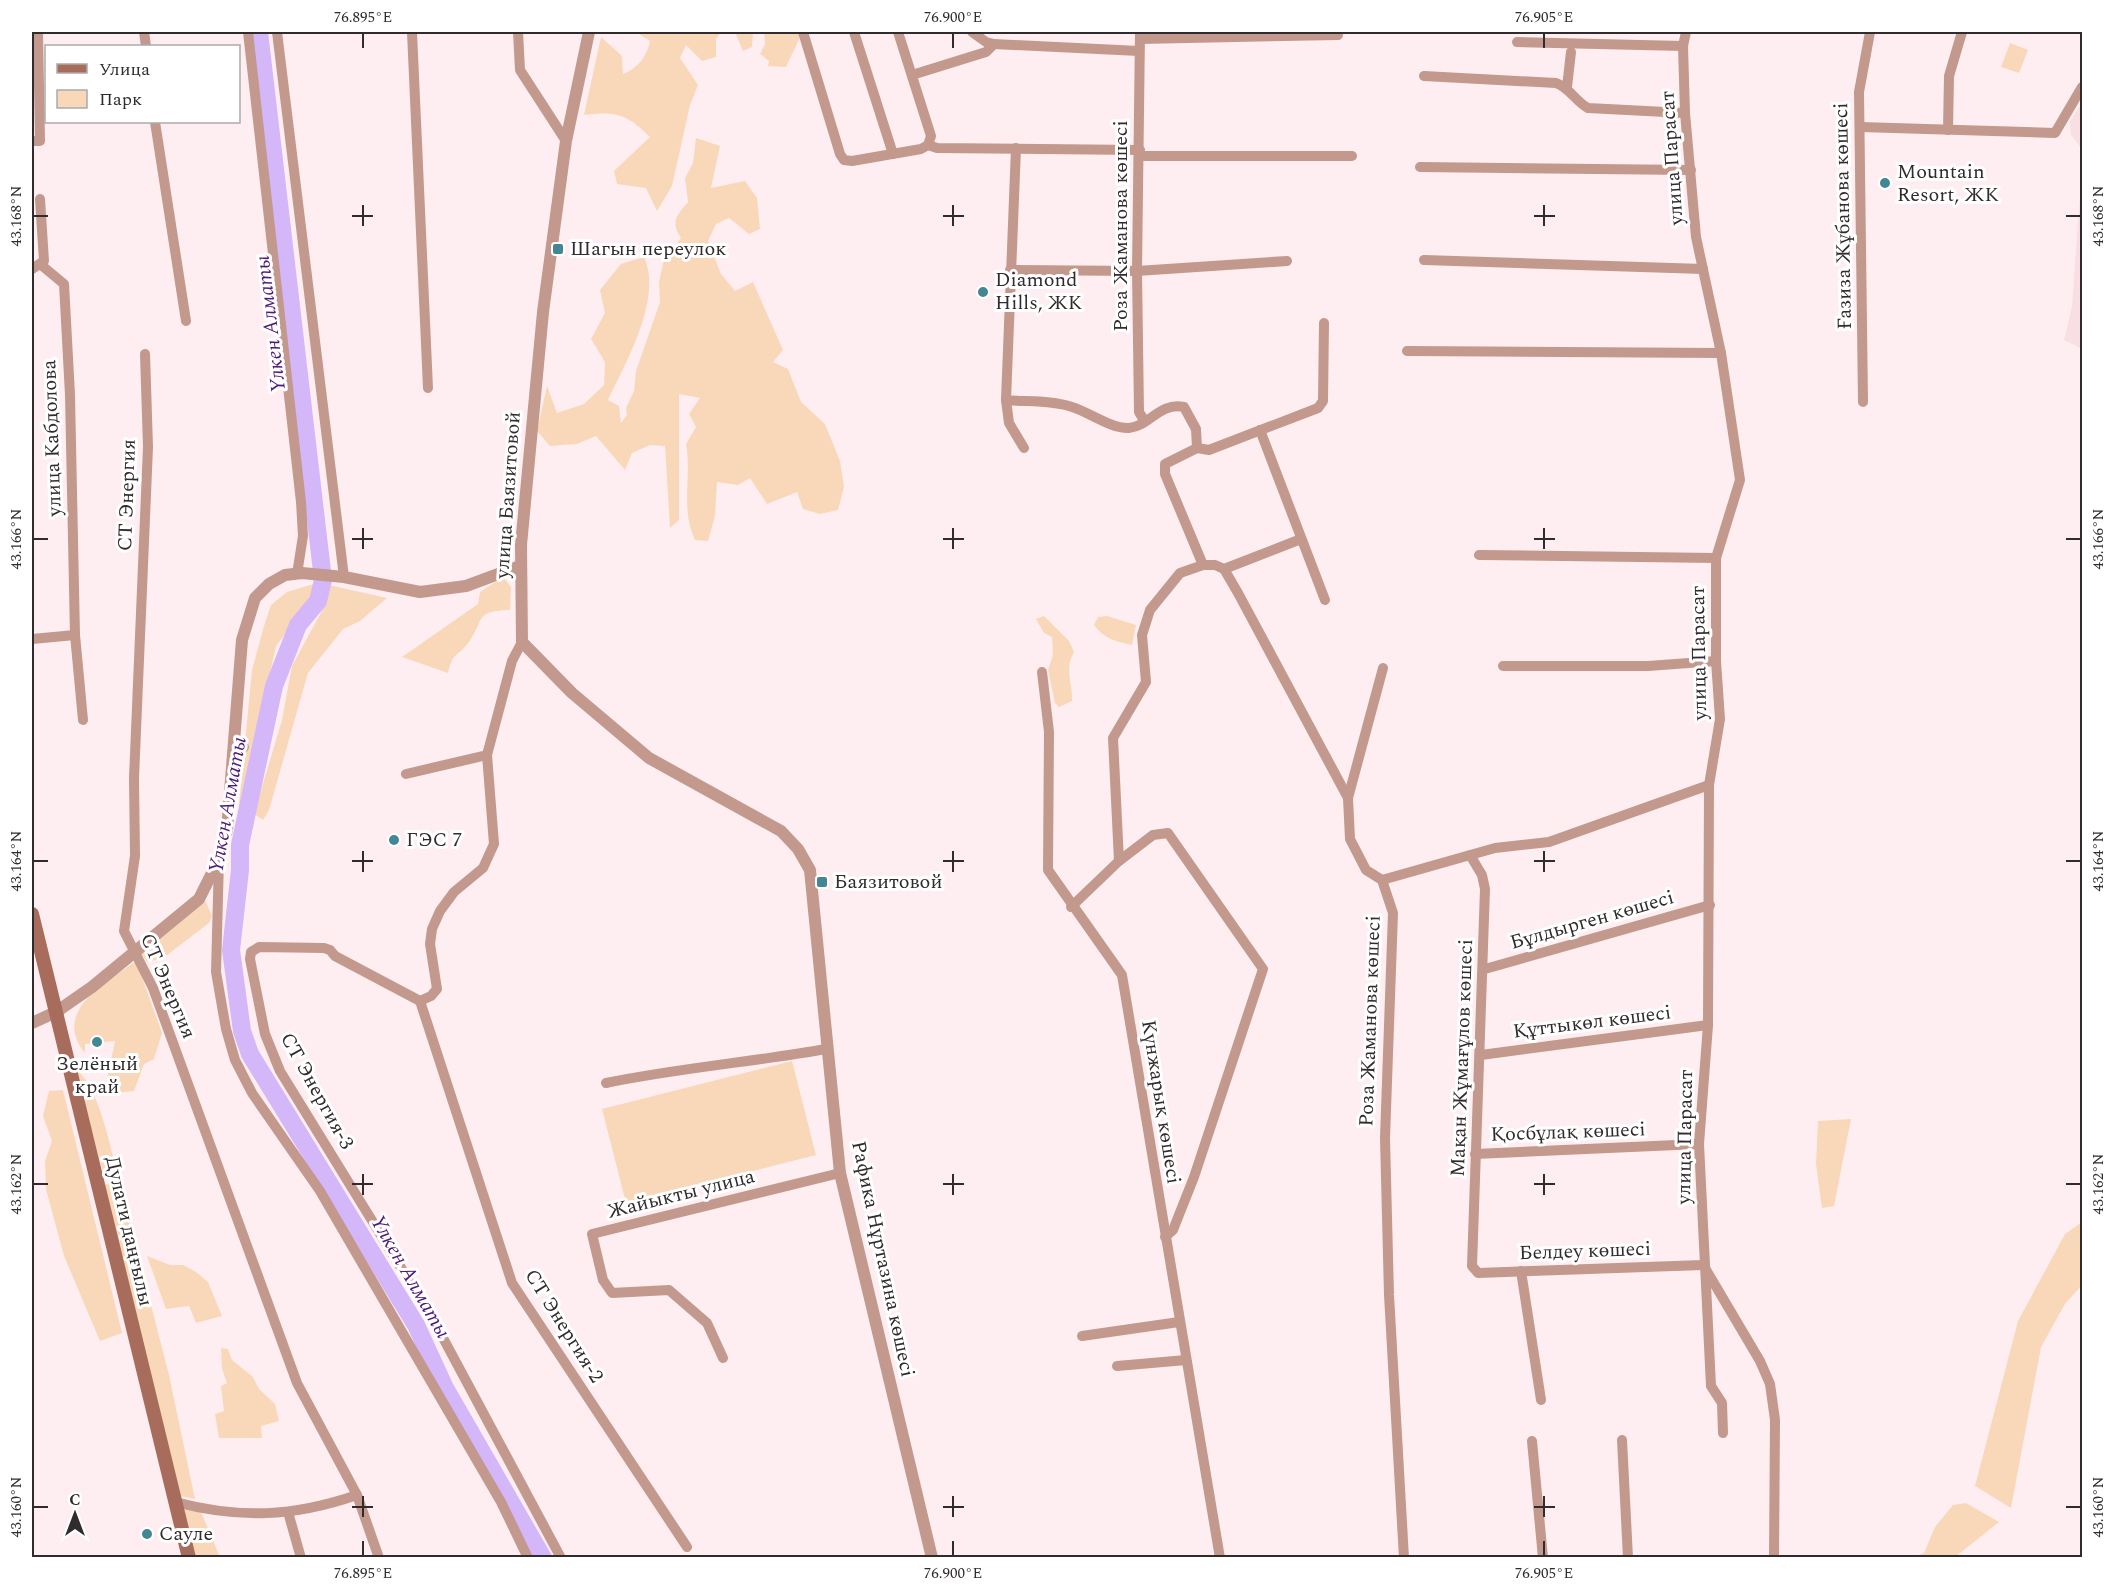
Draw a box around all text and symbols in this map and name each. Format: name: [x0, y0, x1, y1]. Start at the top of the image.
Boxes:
text: 76.895°E: [334, 6, 392, 29]
text: 76.900°E: [924, 6, 982, 29]
text: 76.905°E: [1515, 6, 1573, 29]
legend: [45, 45, 240, 123]
text: Улица: [99, 56, 150, 83]
text: Парк: [99, 86, 142, 113]
street label: улица Парасат: [1652, 90, 1692, 227]
street label: Ғазиза Жұбанова көшесі: [1826, 102, 1860, 330]
street label: Роза Жаманова көшесі: [1106, 120, 1136, 332]
place label: Mountain Resort, ЖК: [1897, 157, 2000, 210]
marker: Mountain Resort, ЖК: [1878, 176, 1892, 190]
text: 43.168°N: [5, 186, 28, 246]
text: 43.168°N: [2087, 186, 2110, 246]
place label: Шагын переулок: [570, 234, 726, 264]
marker: Шагын переулок: [551, 242, 565, 256]
water label: Үлкен Алматы: [247, 254, 295, 394]
place label: Diamond Hills, ЖК: [995, 265, 1083, 318]
marker: Diamond Hills, ЖК: [976, 285, 990, 299]
street label: улица Кабдолова: [34, 359, 70, 518]
street label: улица Баязитовой: [487, 410, 529, 581]
street label: СТ Энергия: [110, 438, 144, 552]
text: 43.166°N: [5, 509, 28, 569]
text: 43.166°N: [2087, 509, 2110, 569]
street label: улица Парасат: [1683, 585, 1715, 722]
water label: Үлкен Алматы: [200, 734, 256, 876]
place label: ГЭС 7: [406, 825, 462, 855]
text: 43.164°N: [5, 831, 28, 891]
text: 43.164°N: [2087, 831, 2110, 891]
marker: ГЭС 7: [387, 833, 401, 847]
place label: Баязитовой: [834, 867, 942, 897]
marker: Баязитовой: [815, 875, 829, 889]
street label: Бұлдырген көшесі: [1507, 882, 1677, 958]
street label: Роза Жаманова көшесі: [1351, 915, 1389, 1127]
street label: СТ Энергия: [132, 929, 204, 1043]
street label: Мақан Жұмағұлов көшесі: [1443, 939, 1481, 1177]
street label: Құттыкөл көшесі: [1511, 997, 1673, 1047]
street label: Күнжарық көшесі: [1133, 1018, 1189, 1186]
street label: СТ Энергия-3: [272, 1027, 362, 1155]
marker: Зелёный край: [90, 1035, 104, 1049]
place label: Зелёный край: [56, 1049, 138, 1102]
street label: улица Парасат: [1669, 1069, 1701, 1206]
street label: Қосбұлақ көшесі: [1490, 1114, 1646, 1150]
street label: Рафика Нұртазина көшесі: [843, 1138, 923, 1380]
street label: Дулати даңғылы: [97, 1153, 161, 1309]
text: 43.162°N: [5, 1154, 28, 1214]
text: 43.162°N: [2087, 1154, 2110, 1214]
street label: Жайыкты улица: [604, 1161, 758, 1227]
water label: Үлкен Алматы: [362, 1209, 458, 1345]
street label: Белдеу көшесі: [1519, 1234, 1651, 1268]
street label: СТ Энергия-2: [517, 1263, 611, 1389]
text: 43.160°N: [5, 1477, 28, 1537]
text: 43.160°N: [2087, 1477, 2110, 1537]
north arrow: [45, 1484, 105, 1544]
text: С: [69, 1488, 81, 1512]
place label: Сауле: [159, 1519, 213, 1549]
marker: Сауле: [140, 1527, 154, 1541]
text: 76.895°E: [334, 1562, 392, 1585]
text: 76.900°E: [924, 1562, 982, 1585]
text: 76.905°E: [1515, 1562, 1573, 1585]

